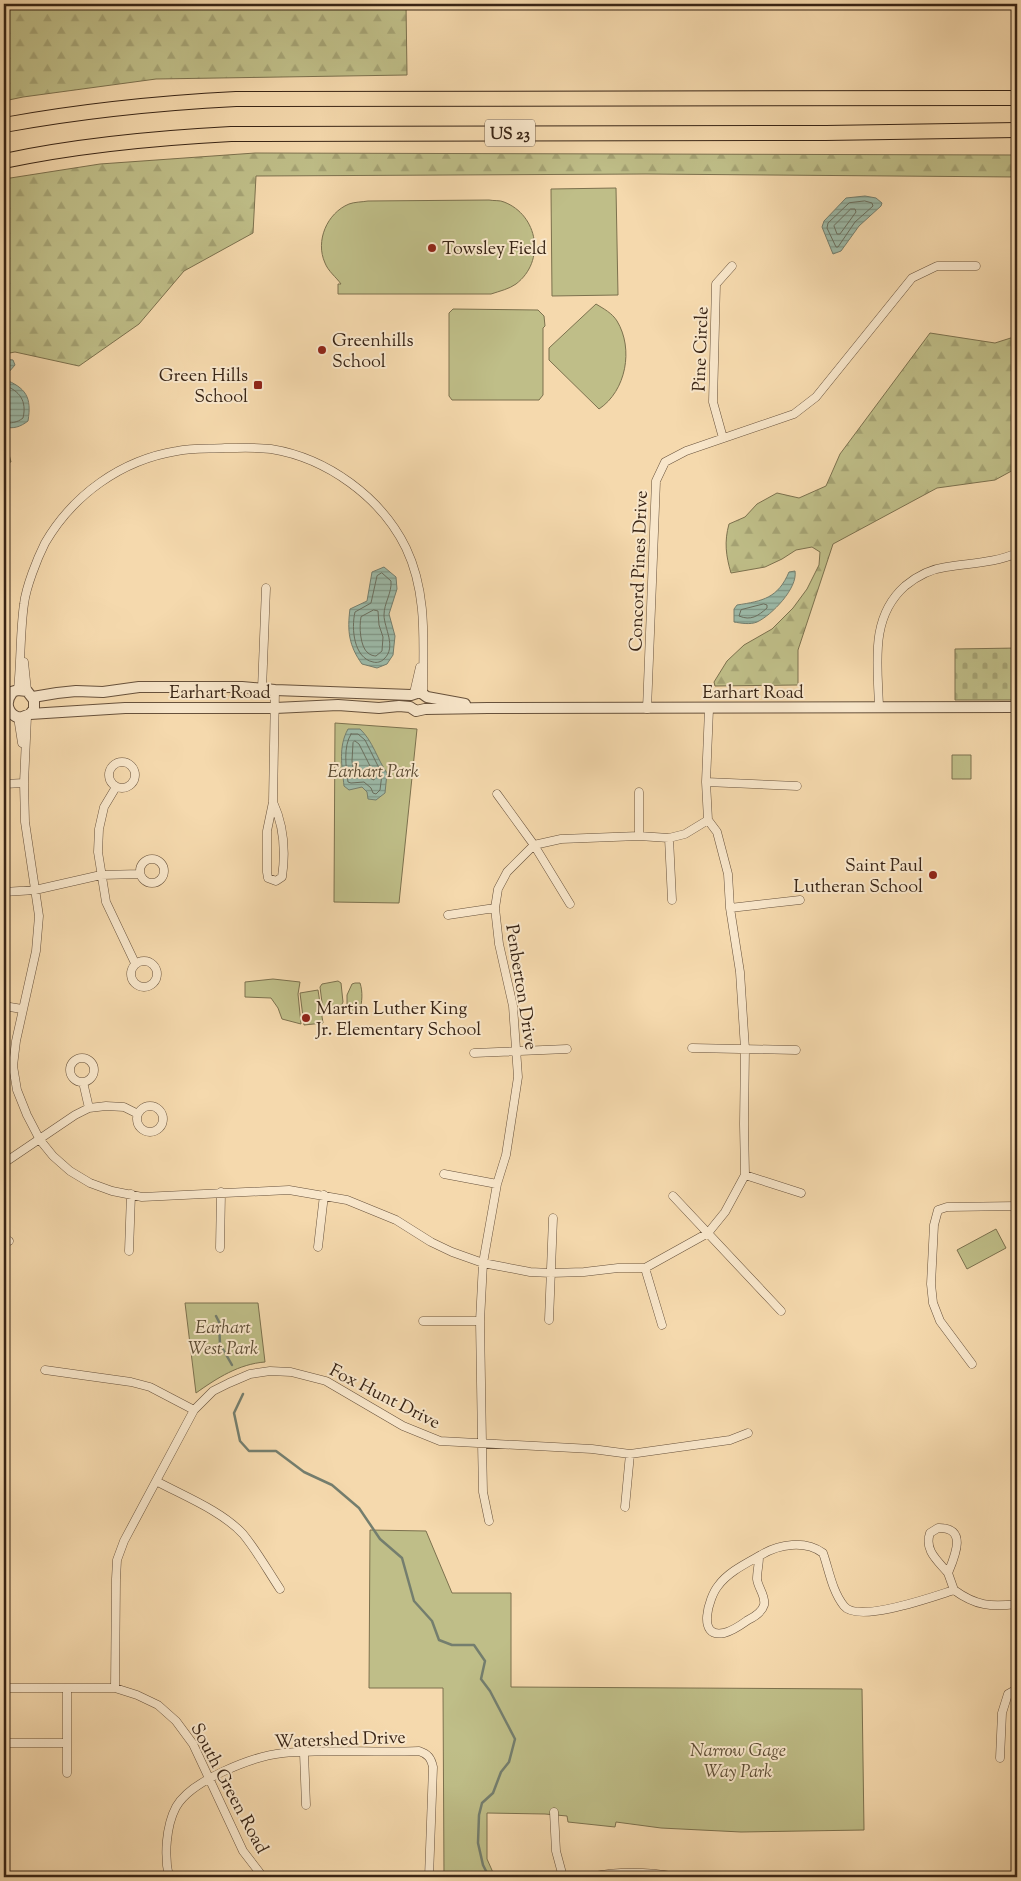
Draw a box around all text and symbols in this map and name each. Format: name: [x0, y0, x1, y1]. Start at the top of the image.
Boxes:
road number: US 23: [485, 120, 535, 146]
place label: Towsley Field: [442, 237, 547, 263]
marker: Towsley Field: [426, 242, 438, 254]
street label: Pine Circle: [688, 306, 716, 392]
place label: Greenhills School: [332, 329, 414, 376]
marker: Greenhills School: [316, 344, 328, 356]
place label: Green Hills School: [159, 364, 248, 411]
marker: Green Hills School: [252, 379, 264, 391]
street label: Concord Pines Drive: [624, 490, 656, 652]
street label: Earhart Road: [169, 681, 271, 707]
street label: Earhart Road: [702, 681, 804, 707]
park label: Earhart Park: [327, 760, 419, 786]
place label: Saint Paul Lutheran School: [794, 854, 923, 901]
marker: Saint Paul Lutheran School: [927, 869, 939, 881]
street label: Penberton Drive: [497, 923, 543, 1052]
place label: Martin Luther King Jr. Elementary School: [315, 997, 481, 1044]
marker: Martin Luther King Jr. Elementary School: [300, 1012, 312, 1024]
park label: Earhart West Park: [188, 1316, 258, 1363]
street label: Fox Hunt Drive: [324, 1359, 444, 1437]
street label: South Green Road: [183, 1719, 274, 1859]
street label: Watershed Drive: [274, 1726, 406, 1756]
park label: Narrow Gage Way Park: [690, 1739, 786, 1786]

